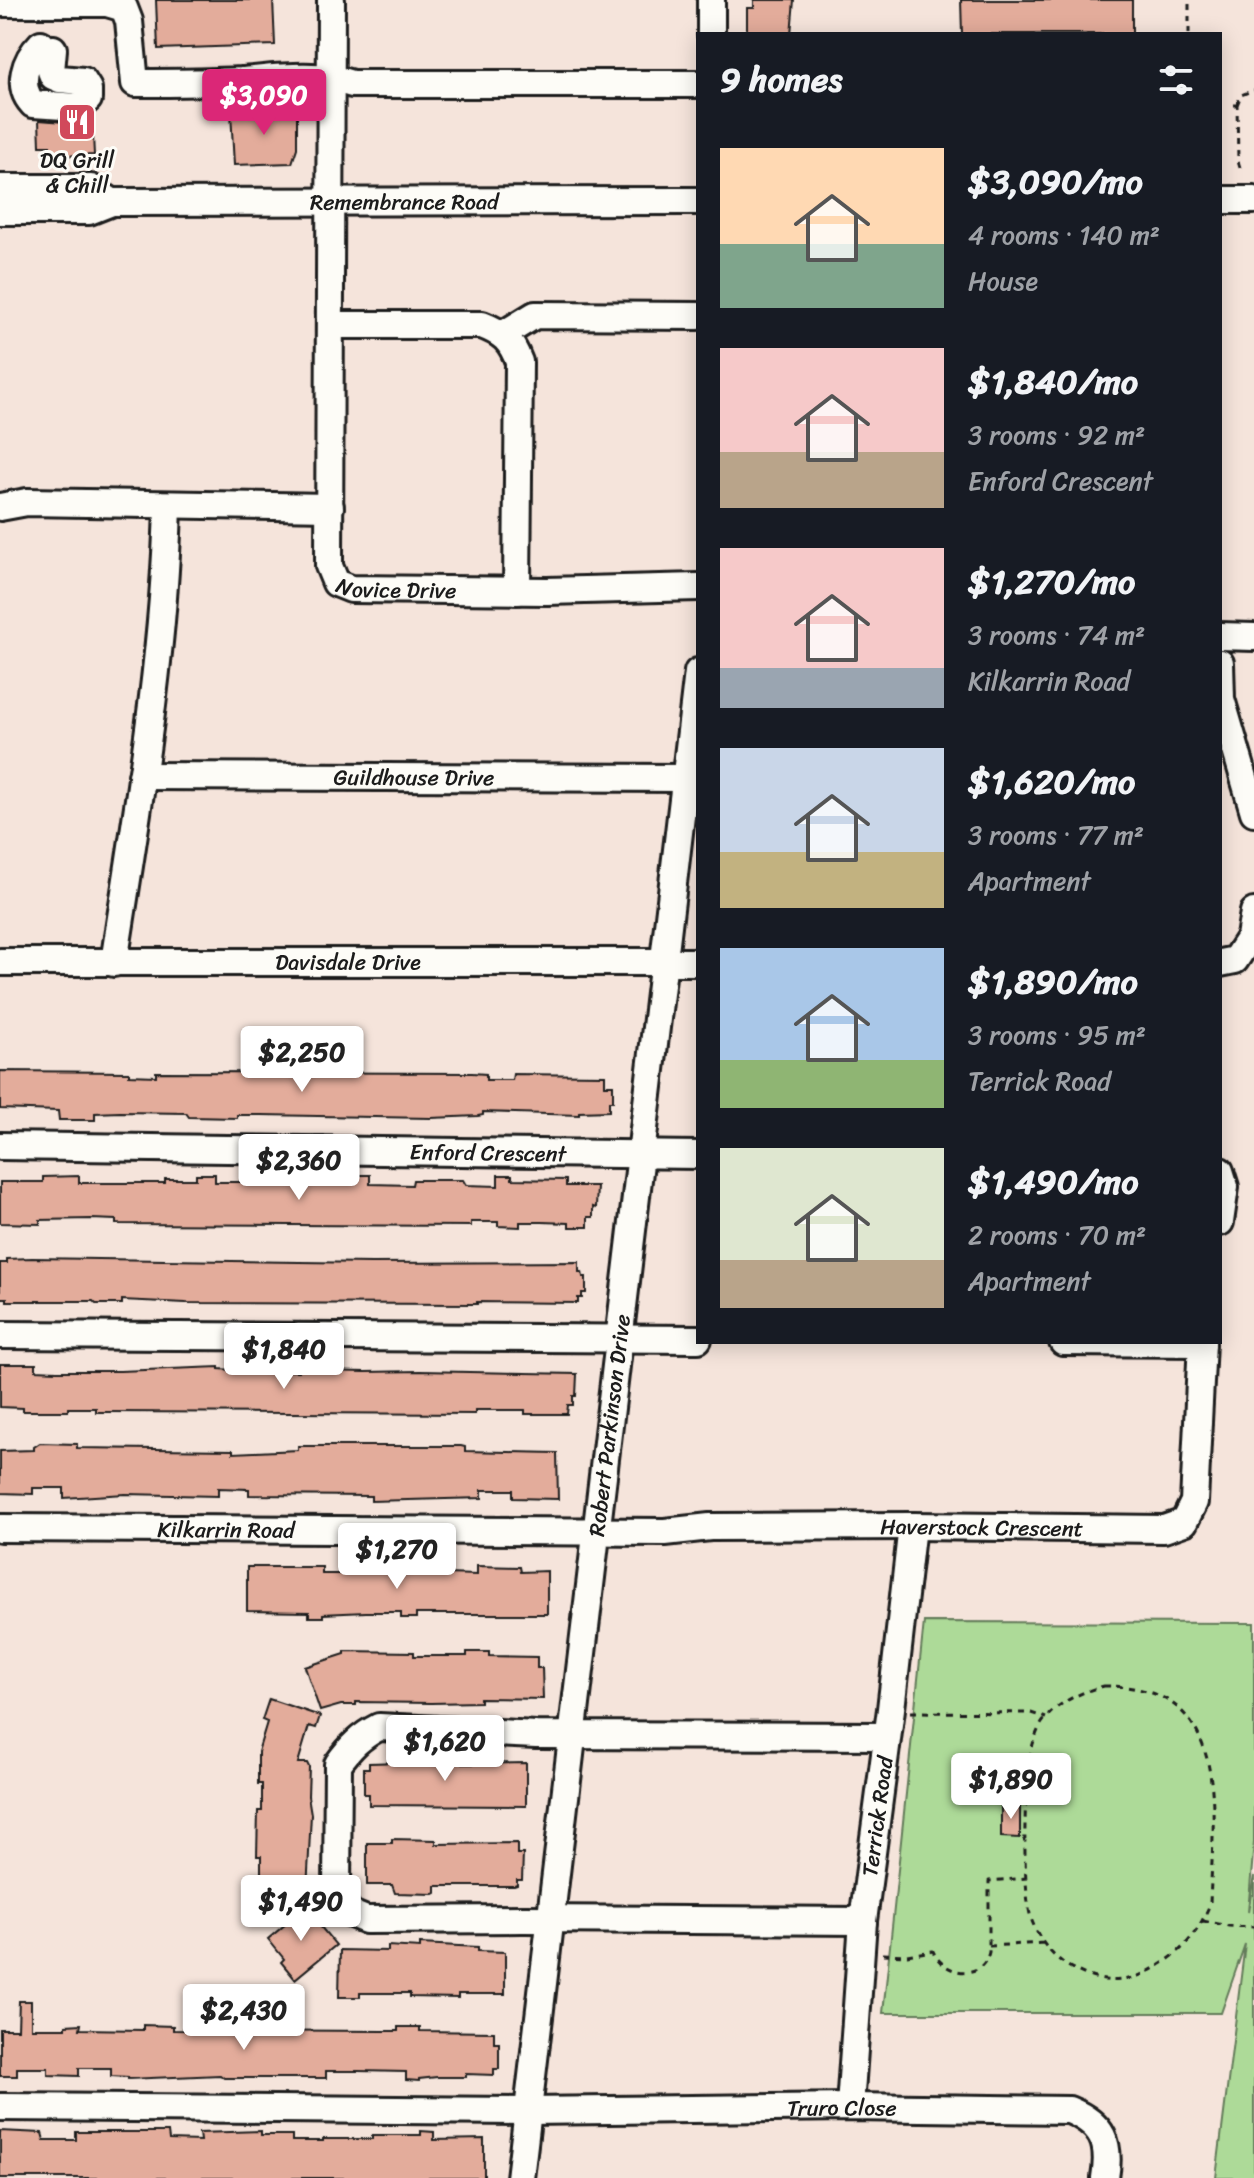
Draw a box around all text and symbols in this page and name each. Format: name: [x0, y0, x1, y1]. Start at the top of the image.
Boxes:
text: 9 homes: [720, 50, 842, 110]
icon: filters: [1154, 58, 1198, 102]
pin: $3,090: [199, 69, 329, 137]
text: $3,090: [220, 72, 308, 118]
restaurant icon: DQ Grill & Chill: [56, 101, 98, 143]
place label: DQ Grill & Chill: [40, 141, 115, 205]
text: $3,090/mo: [968, 152, 1143, 212]
icon: home: [784, 180, 880, 276]
street label: Remembrance Road: [310, 182, 500, 222]
text: 4 rooms · 140 m²: [968, 212, 1160, 258]
text: House: [968, 258, 1038, 304]
text: $1,840/mo: [968, 352, 1138, 412]
icon: home: [784, 380, 880, 476]
text: 3 rooms · 92 m²: [968, 412, 1145, 458]
text: Enford Crescent: [968, 458, 1153, 504]
text: $1,270/mo: [968, 552, 1135, 612]
street label: Novice Drive: [330, 566, 457, 610]
icon: home: [784, 580, 880, 676]
text: 3 rooms · 74 m²: [968, 612, 1145, 658]
text: Kilkarrin Road: [968, 658, 1130, 704]
text: $1,620/mo: [968, 752, 1135, 812]
street label: Guildhouse Drive: [334, 758, 494, 797]
icon: home: [784, 780, 880, 876]
text: 3 rooms · 77 m²: [968, 812, 1144, 858]
text: Apartment: [968, 858, 1091, 904]
street label: Davisdale Drive: [275, 943, 421, 982]
text: $1,890/mo: [968, 952, 1138, 1012]
icon: home: [784, 980, 880, 1076]
text: 3 rooms · 95 m²: [968, 1012, 1146, 1058]
pin: $2,250: [237, 1026, 367, 1094]
text: $2,250: [259, 1029, 345, 1075]
text: Terrick Road: [968, 1058, 1111, 1104]
street label: Enford Crescent: [409, 1132, 568, 1173]
pin: $2,360: [234, 1134, 364, 1202]
text: $2,360: [257, 1137, 341, 1183]
text: $1,490/mo: [968, 1152, 1138, 1212]
icon: home: [784, 1180, 880, 1276]
text: 2 rooms · 70 m²: [968, 1212, 1146, 1258]
text: Apartment: [968, 1258, 1091, 1304]
street label: Robert Parkinson Drive: [577, 1312, 642, 1539]
pin: $1,840: [219, 1323, 349, 1391]
text: $1,840: [242, 1326, 326, 1372]
street label: Haverstock Crescent: [880, 1507, 1084, 1548]
street label: Kilkarrin Road: [157, 1510, 296, 1550]
pin: $1,270: [332, 1523, 462, 1591]
text: $1,270: [356, 1526, 438, 1572]
pin: $1,620: [380, 1715, 510, 1783]
text: $1,620: [404, 1718, 486, 1764]
street label: Terrick Road: [850, 1753, 905, 1879]
pin: $1,890: [946, 1753, 1076, 1821]
text: $1,890: [969, 1756, 1053, 1802]
pin: $1,490: [236, 1875, 366, 1943]
text: $1,490: [259, 1878, 343, 1924]
pin: $2,430: [179, 1984, 309, 2052]
text: $2,430: [201, 1987, 287, 2033]
street label: Truro Close: [787, 2088, 897, 2128]

